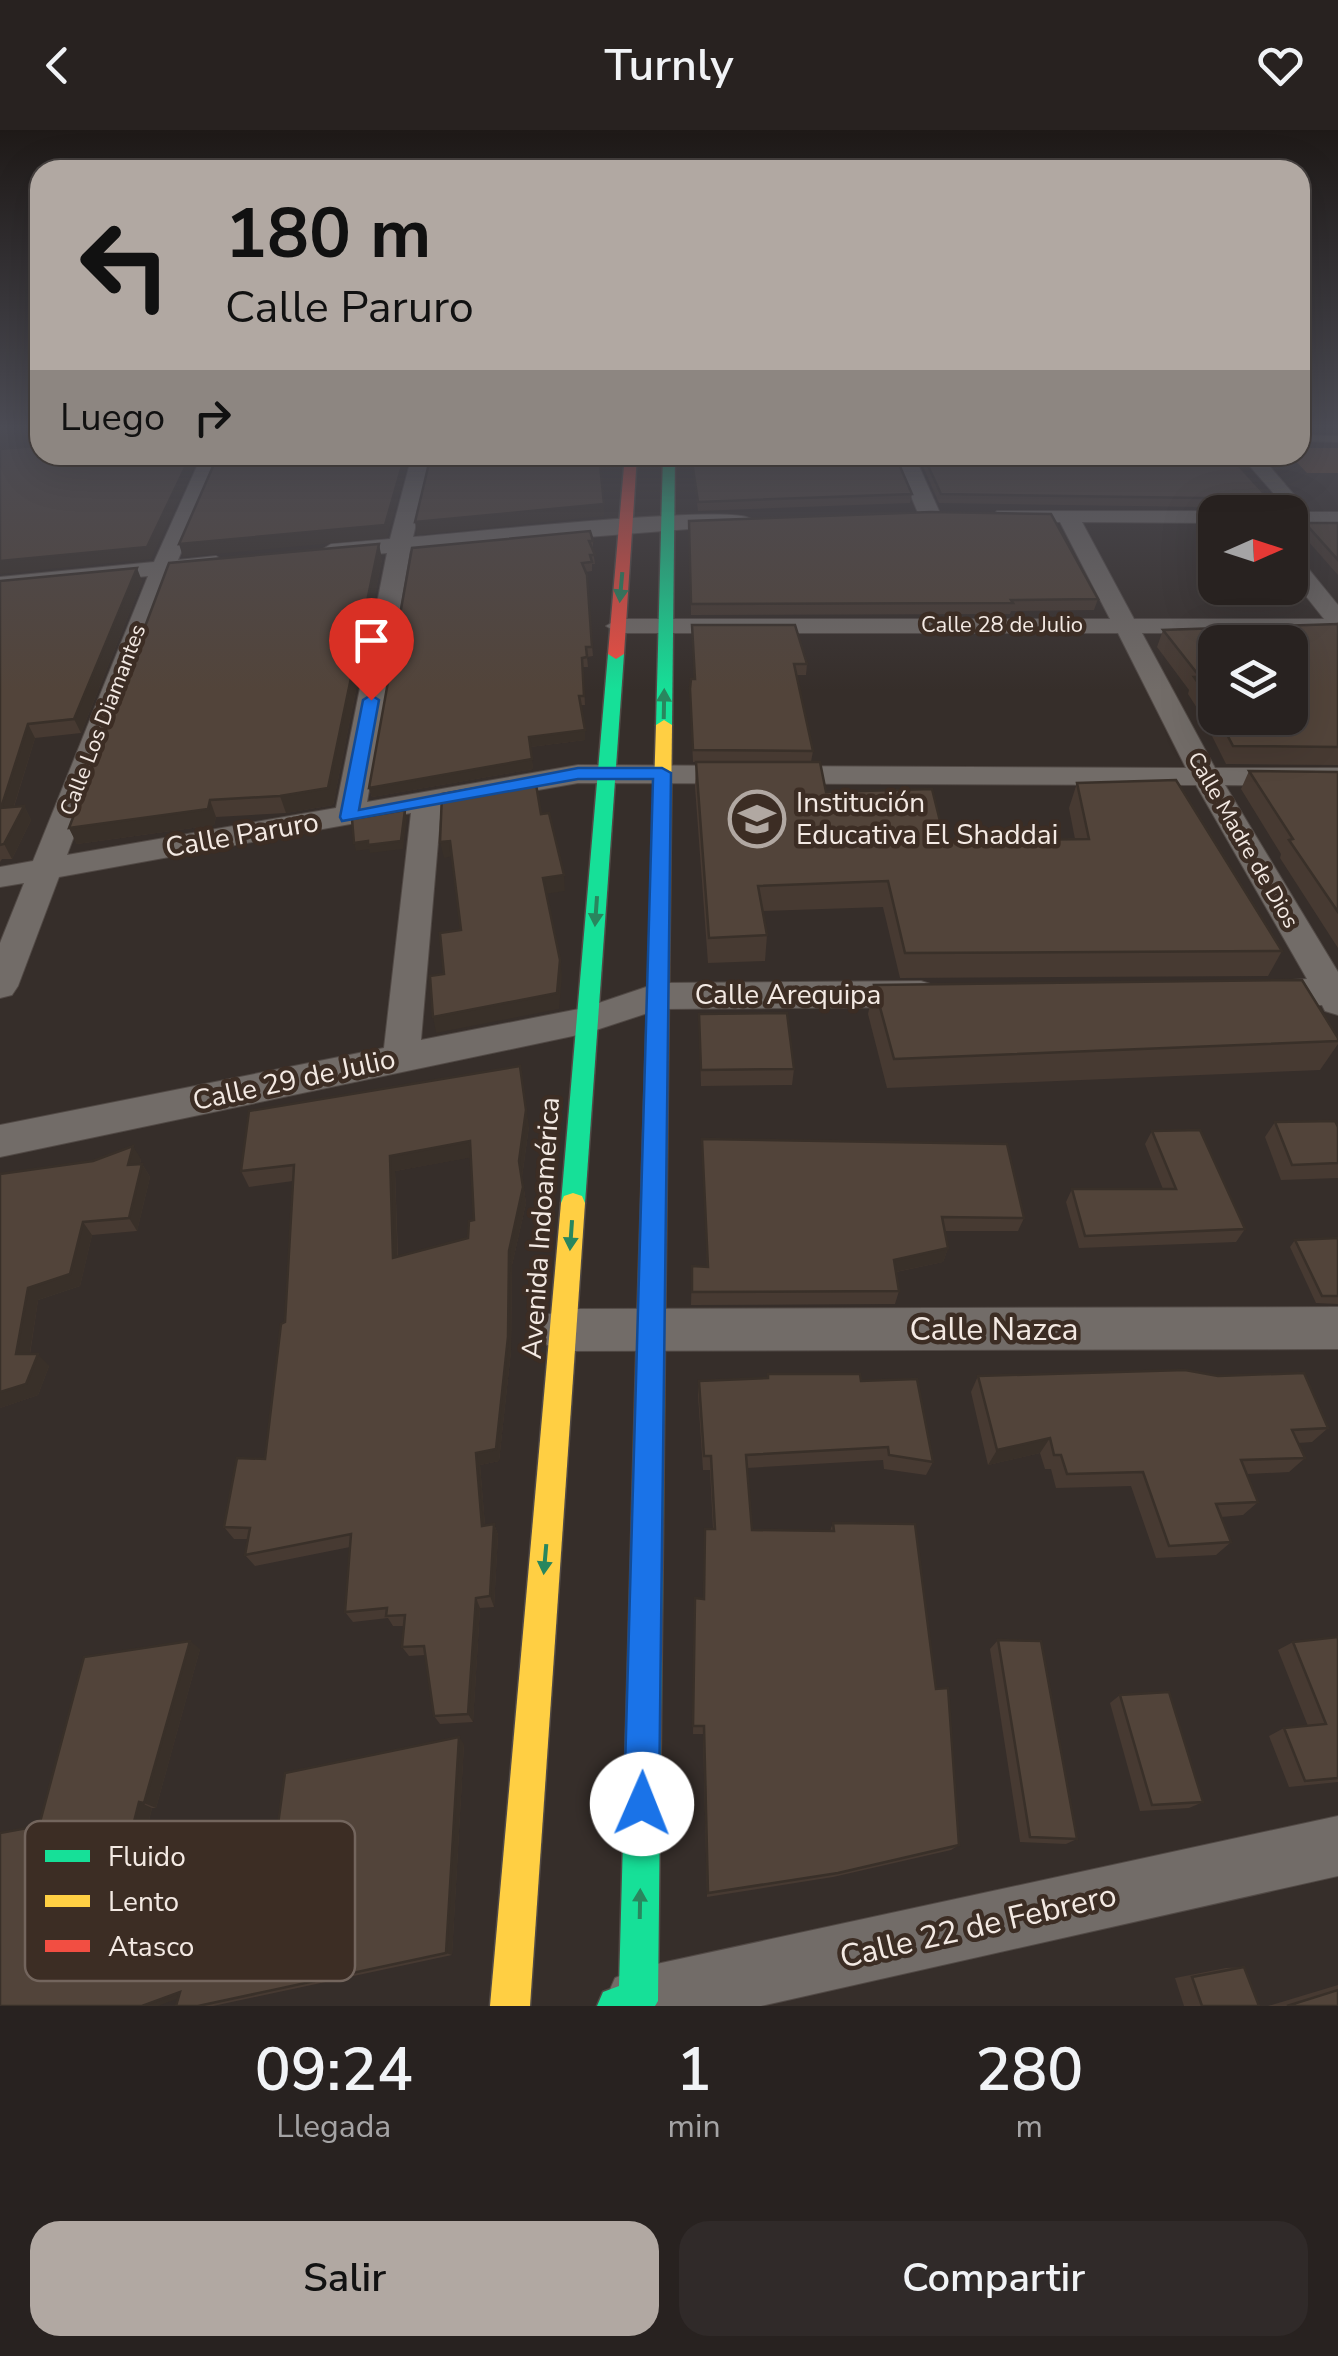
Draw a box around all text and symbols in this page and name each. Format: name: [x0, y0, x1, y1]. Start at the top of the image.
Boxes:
text: Turnly: [604, 35, 734, 96]
icon: back: [30, 38, 85, 93]
icon: heart: [1253, 38, 1308, 93]
text: 180 m: [225, 186, 431, 282]
icon: left: [60, 200, 190, 330]
text: Calle Paruro: [225, 277, 474, 338]
icon: right: [185, 390, 240, 445]
text: Luego: [60, 392, 165, 443]
north arrow: [1198, 495, 1308, 605]
map controls: [1198, 495, 1308, 735]
one-way arrow: [613, 572, 629, 604]
pin: [329, 598, 414, 701]
street label: Calle 28 de Julio: [921, 610, 1083, 640]
icon: arrive: [344, 613, 399, 668]
street label: Calle Los Diamantes: [53, 620, 153, 820]
button: layers: [1198, 625, 1308, 735]
one-way arrow: [656, 687, 672, 719]
street label: Calle Madre de Dios: [1180, 746, 1306, 934]
place label: Institución Educativa El Shaddai: [796, 784, 1058, 854]
school or university icon: Institución Educativa El Shaddai: [727, 789, 787, 849]
street label: Calle Paruro: [162, 803, 322, 867]
one-way arrow: [587, 896, 603, 928]
street label: Calle Arequipa: [695, 976, 881, 1014]
street label: Calle 29 de Julio: [189, 1040, 399, 1120]
street label: Avenida Indoamérica: [513, 1096, 569, 1360]
one-way arrow: [562, 1220, 578, 1252]
street label: Calle Nazca: [910, 1308, 1078, 1351]
one-way arrow: [537, 1544, 553, 1576]
position arrow: [590, 1752, 694, 1856]
legend: [25, 1821, 355, 1981]
text: Fluido: [108, 1838, 186, 1876]
street label: Calle 22 de Febrero: [836, 1873, 1120, 1979]
text: Lento: [108, 1883, 179, 1921]
one-way arrow: [632, 1887, 648, 1919]
text: Atasco: [108, 1928, 194, 1966]
text: 09:24: [255, 2029, 413, 2111]
text: 1: [676, 2029, 712, 2111]
text: 280: [975, 2029, 1083, 2111]
text: Llegada: [276, 2105, 391, 2148]
text: min: [668, 2105, 721, 2148]
text: m: [1016, 2105, 1043, 2148]
button: Salir: [30, 2221, 659, 2336]
button: Compartir: [679, 2221, 1308, 2336]

